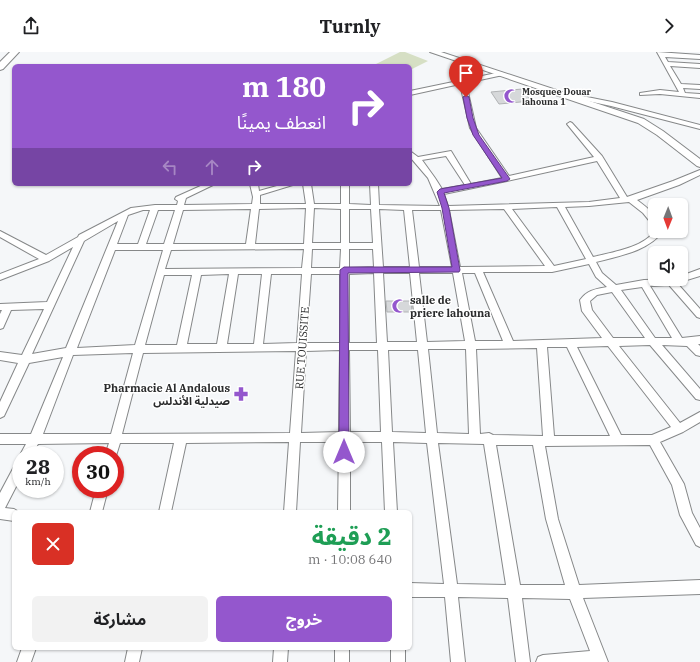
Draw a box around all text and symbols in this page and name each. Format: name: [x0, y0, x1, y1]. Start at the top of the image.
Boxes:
icon: share: [20, 15, 42, 37]
text: Turnly: [319, 15, 381, 38]
icon: forward: [658, 15, 680, 37]
pin: [449, 56, 483, 97]
icon: arrive: [455, 62, 477, 84]
text: 180 m: [242, 68, 326, 105]
icon: right: [340, 80, 392, 132]
place label: Mosquee Douar lahouna 1: [522, 86, 592, 107]
mosque icon: Mosquee Douar lahouna 1: [503, 88, 519, 104]
text: انعطف يمينًا: [237, 111, 326, 134]
icon: left: [159, 156, 181, 178]
icon: ahead: [201, 156, 223, 178]
icon: right: [243, 156, 265, 178]
north arrow: [648, 198, 688, 238]
map controls: [648, 198, 688, 286]
button: sound: [648, 246, 688, 286]
place label: salle de priere lahouna: [410, 293, 491, 320]
mosque icon: salle de priere lahouna: [391, 298, 407, 314]
street label: RUE TOUISSITE: [292, 306, 312, 390]
place label: Pharmacie Al Andalous صيدلية الأندلس: [104, 381, 230, 408]
pharmacy icon: Pharmacie Al Andalous صيدلية الأندلس: [233, 386, 249, 402]
position arrow: [323, 431, 365, 473]
speed limit sign: 30: [72, 446, 124, 498]
text: 28: [26, 453, 50, 480]
text: km/h: [25, 475, 51, 488]
text: 2 دقيقة: [312, 520, 392, 552]
button: close: [32, 523, 74, 565]
text: 640 m · 10:08: [308, 551, 392, 568]
button: مشاركة: [32, 596, 208, 642]
button: خروج: [216, 596, 392, 642]

